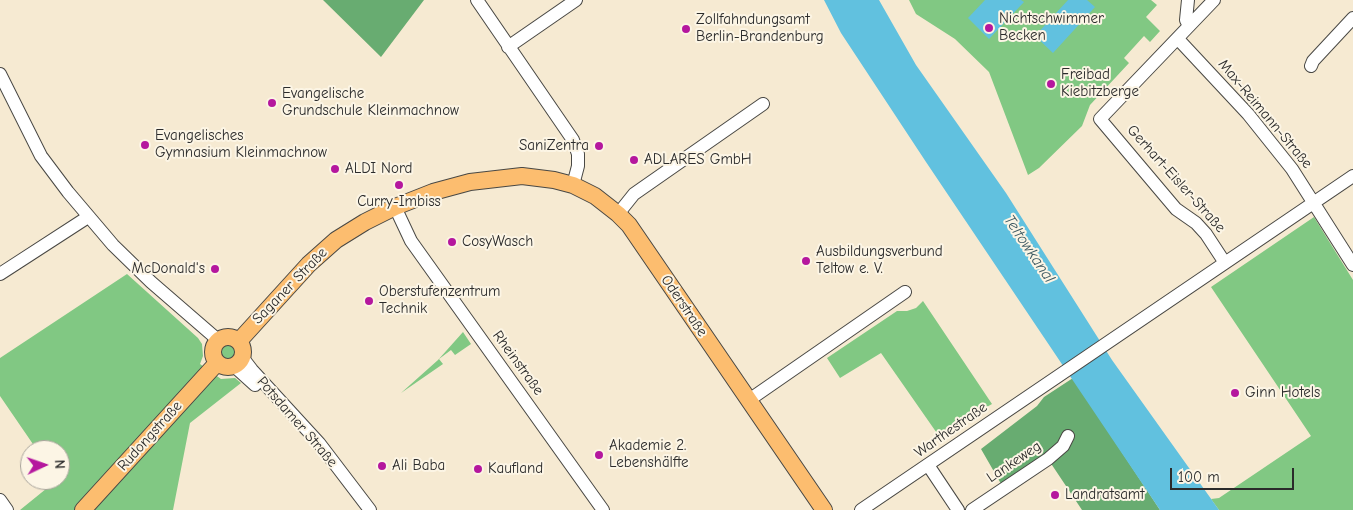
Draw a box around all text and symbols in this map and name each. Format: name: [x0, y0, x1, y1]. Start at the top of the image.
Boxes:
place label: Nichtschwimmer Becken: [999, 10, 1104, 45]
place label: Zollfahndungsamt Berlin-Brandenburg: [696, 11, 824, 46]
marker: Nichtschwimmer Becken: [983, 22, 995, 34]
marker: Zollfahndungsamt Berlin-Brandenburg: [680, 23, 692, 35]
street label: Max-Reimann-Straße: [1214, 56, 1316, 172]
place label: Freibad Kiebitzberge: [1061, 66, 1139, 101]
marker: Freibad Kiebitzberge: [1045, 78, 1057, 90]
place label: Evangelische Grundschule Kleinmachnow: [282, 85, 459, 120]
marker: Evangelische Grundschule Kleinmachnow: [266, 97, 278, 109]
street label: Gerhart-Eisler-Straße: [1123, 122, 1229, 236]
place label: Evangelisches Gymnasium Kleinmachnow: [155, 127, 327, 162]
place label: SaniZentra: [519, 137, 589, 155]
marker: Evangelisches Gymnasium Kleinmachnow: [139, 139, 151, 151]
marker: SaniZentra: [593, 140, 605, 152]
place label: ADLARES GmbH: [644, 151, 752, 169]
marker: ADLARES GmbH: [628, 154, 640, 166]
place label: ALDI Nord: [345, 160, 412, 178]
marker: ALDI Nord: [329, 163, 341, 175]
marker: Curry-Imbiss: [393, 179, 405, 191]
place label: Curry-Imbiss: [357, 193, 441, 211]
water label: Teltowkanal: [999, 211, 1059, 287]
place label: CosyWasch: [462, 233, 533, 251]
marker: CosyWasch: [446, 236, 458, 248]
place label: Ausbildungsverbund Teltow e. V.: [816, 243, 943, 278]
street label: Saganer Straße: [249, 244, 331, 328]
marker: Ausbildungsverbund Teltow e. V.: [800, 255, 812, 267]
place label: McDonald's: [131, 260, 205, 278]
marker: McDonald's: [209, 263, 221, 275]
street label: Oderstraße: [657, 272, 711, 340]
place label: Oberstufenzentrum Technik: [379, 283, 500, 318]
marker: Oberstufenzentrum Technik: [363, 295, 375, 307]
street label: Rheinstraße: [489, 327, 547, 399]
street label: Potsdamer Straße: [253, 373, 341, 471]
place label: Ginn Hotels: [1245, 384, 1320, 402]
marker: Ginn Hotels: [1229, 387, 1241, 399]
street label: Rudongstraße: [114, 397, 186, 475]
street label: Warthestraße: [911, 398, 991, 462]
place label: Akademie 2. Lebenshälfte: [609, 437, 688, 472]
street label: Lankeweg: [983, 437, 1045, 487]
north arrow: [20, 440, 70, 490]
marker: Akademie 2. Lebenshälfte: [593, 449, 605, 461]
place label: Ali Baba: [392, 457, 445, 475]
scale bar: [1173, 458, 1297, 490]
text: N: [51, 459, 68, 469]
marker: Ali Baba: [376, 460, 388, 472]
place label: Kaufland: [488, 460, 543, 478]
marker: Kaufland: [472, 463, 484, 475]
text: 100 m: [1178, 468, 1220, 486]
place label: Landratsamt: [1065, 486, 1145, 504]
marker: Landratsamt: [1049, 489, 1061, 501]

